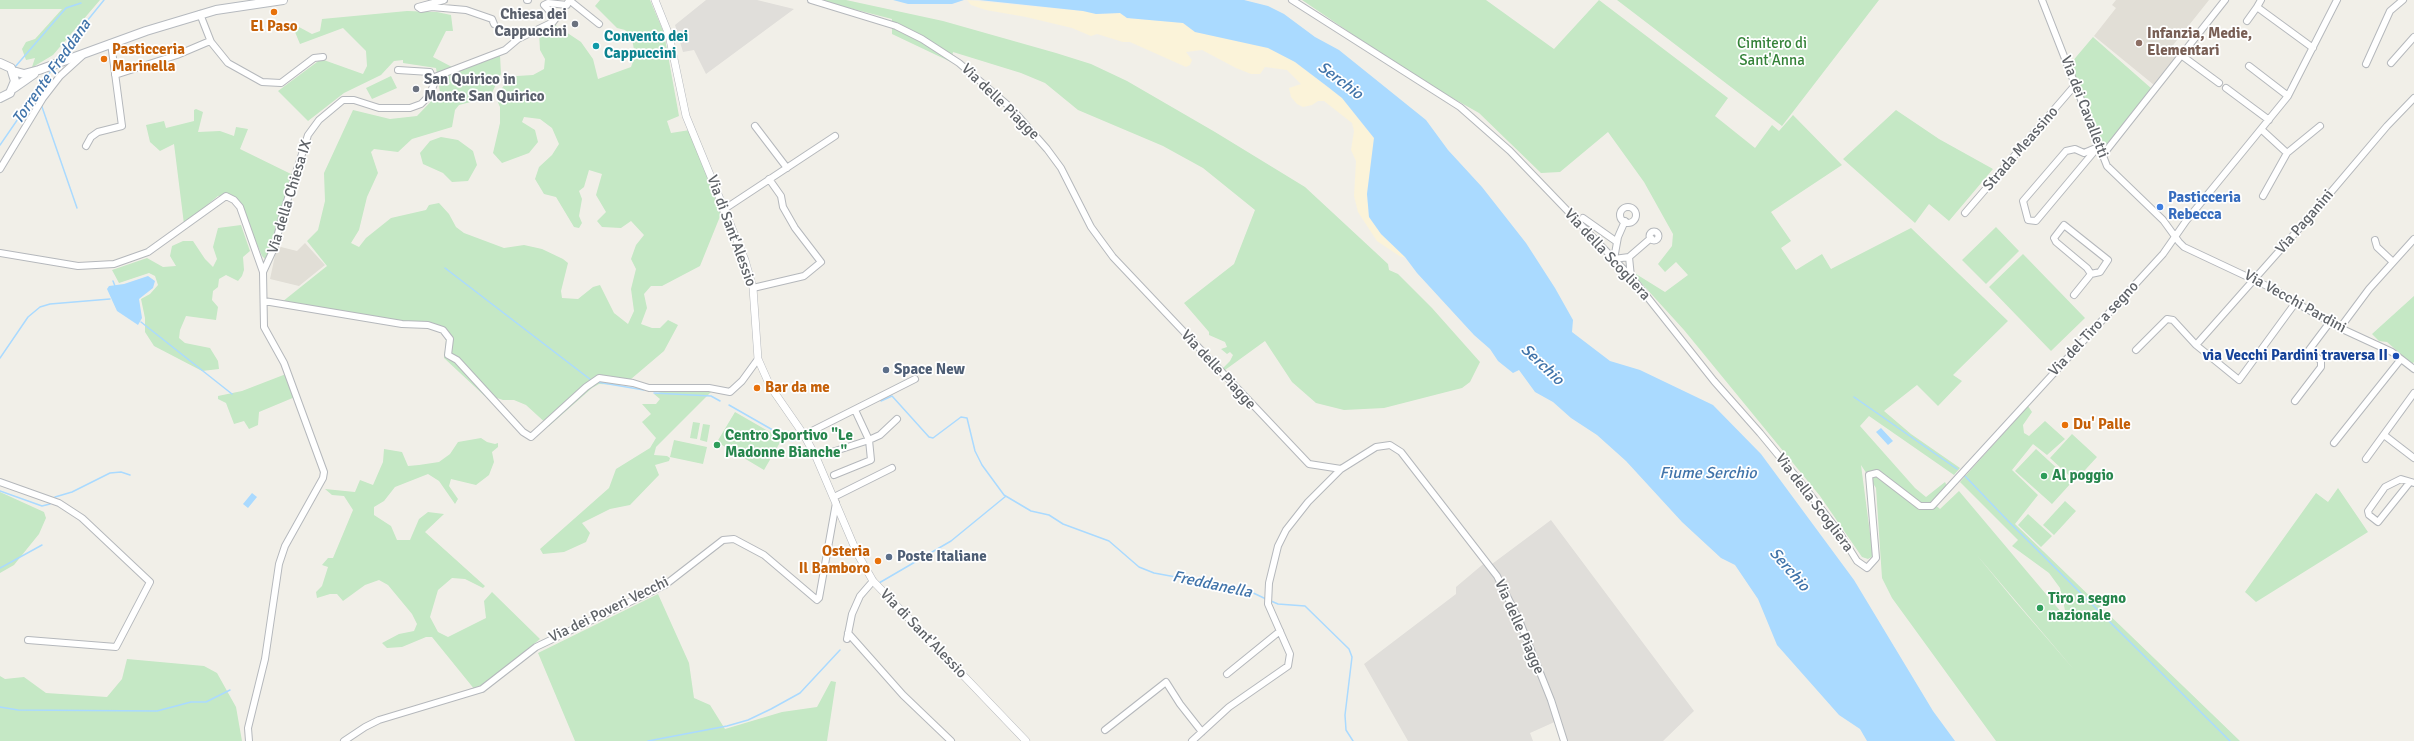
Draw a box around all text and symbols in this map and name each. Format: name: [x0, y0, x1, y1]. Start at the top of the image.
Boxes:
place label: Chiesa dei Cappuccini: [494, 6, 567, 41]
marker: El Paso: [269, 7, 279, 17]
water label: Torrente Freddana: [9, 16, 95, 128]
place label: El Paso: [250, 18, 298, 36]
marker: Chiesa dei Cappuccini: [570, 19, 580, 29]
place label: Infanzia, Medie, Elementari: [2147, 25, 2252, 60]
place label: Convento dei Cappuccini: [604, 28, 688, 63]
park label: Cimitero di Sant'Anna: [1737, 35, 1807, 70]
marker: Infanzia, Medie, Elementari: [2134, 38, 2144, 48]
place label: Pasticceria Marinella: [112, 41, 185, 76]
marker: Convento dei Cappuccini: [591, 41, 601, 51]
street label: Via dei Cavalletti: [2056, 53, 2112, 161]
marker: Pasticceria Marinella: [99, 54, 109, 64]
water label: Serchio: [1314, 58, 1366, 104]
street label: Via delle Piagge: [957, 60, 1043, 144]
place label: San Quirico in Monte San Quirico: [424, 71, 545, 106]
marker: San Quirico in Monte San Quirico: [411, 84, 421, 94]
street label: Strada Meassino: [1979, 103, 2063, 195]
street label: Via della Chiesa IX: [264, 138, 316, 256]
street label: Via di Sant'Alessio: [703, 173, 759, 289]
street label: Via Paganini: [2272, 186, 2338, 258]
place label: Pasticceria Rebecca: [2168, 189, 2241, 224]
marker: Pasticceria Rebecca: [2155, 202, 2165, 212]
street label: Via della Scogliera: [1560, 206, 1654, 304]
street label: Via Vecchi Pardini: [2241, 267, 2349, 337]
street label: Via del Tiro a segno: [2045, 278, 2143, 380]
street label: Via delle Piagge: [1177, 327, 1259, 413]
water label: Serchio: [1517, 340, 1567, 390]
place label: via Vecchi Pardini traversa II: [2203, 347, 2388, 365]
marker: via Vecchi Pardini traversa II: [2391, 351, 2401, 361]
place label: Space New: [894, 361, 965, 379]
marker: Space New: [881, 365, 891, 375]
place label: Bar da me: [765, 379, 830, 397]
marker: Bar da me: [752, 383, 762, 393]
place label: Du' Palle: [2073, 416, 2131, 434]
marker: Du' Palle: [2060, 420, 2070, 430]
place label: Centro Sportivo "Le Madonne Bianche": [725, 427, 853, 462]
marker: Centro Sportivo "Le Madonne Bianche": [712, 440, 722, 450]
street label: Via della Scogliera: [1771, 450, 1857, 556]
water label: Fiume Serchio: [1659, 464, 1757, 484]
place label: Al poggio: [2052, 467, 2114, 485]
marker: Al poggio: [2039, 471, 2049, 481]
place label: Osteria Il Bamboro: [799, 543, 870, 578]
water label: Serchio: [1765, 544, 1813, 596]
place label: Poste Italiane: [897, 548, 987, 566]
marker: Poste Italiane: [884, 552, 894, 562]
marker: Osteria Il Bamboro: [873, 556, 883, 566]
water label: Freddanella: [1171, 567, 1253, 603]
street label: Via dei Poveri Vecchi: [546, 573, 672, 647]
street label: Via delle Piagge: [1490, 577, 1548, 677]
street label: Via di Sant'Alessio: [876, 586, 970, 682]
place label: Tiro a segno nazionale: [2048, 590, 2126, 625]
marker: Tiro a segno nazionale: [2035, 603, 2045, 613]

